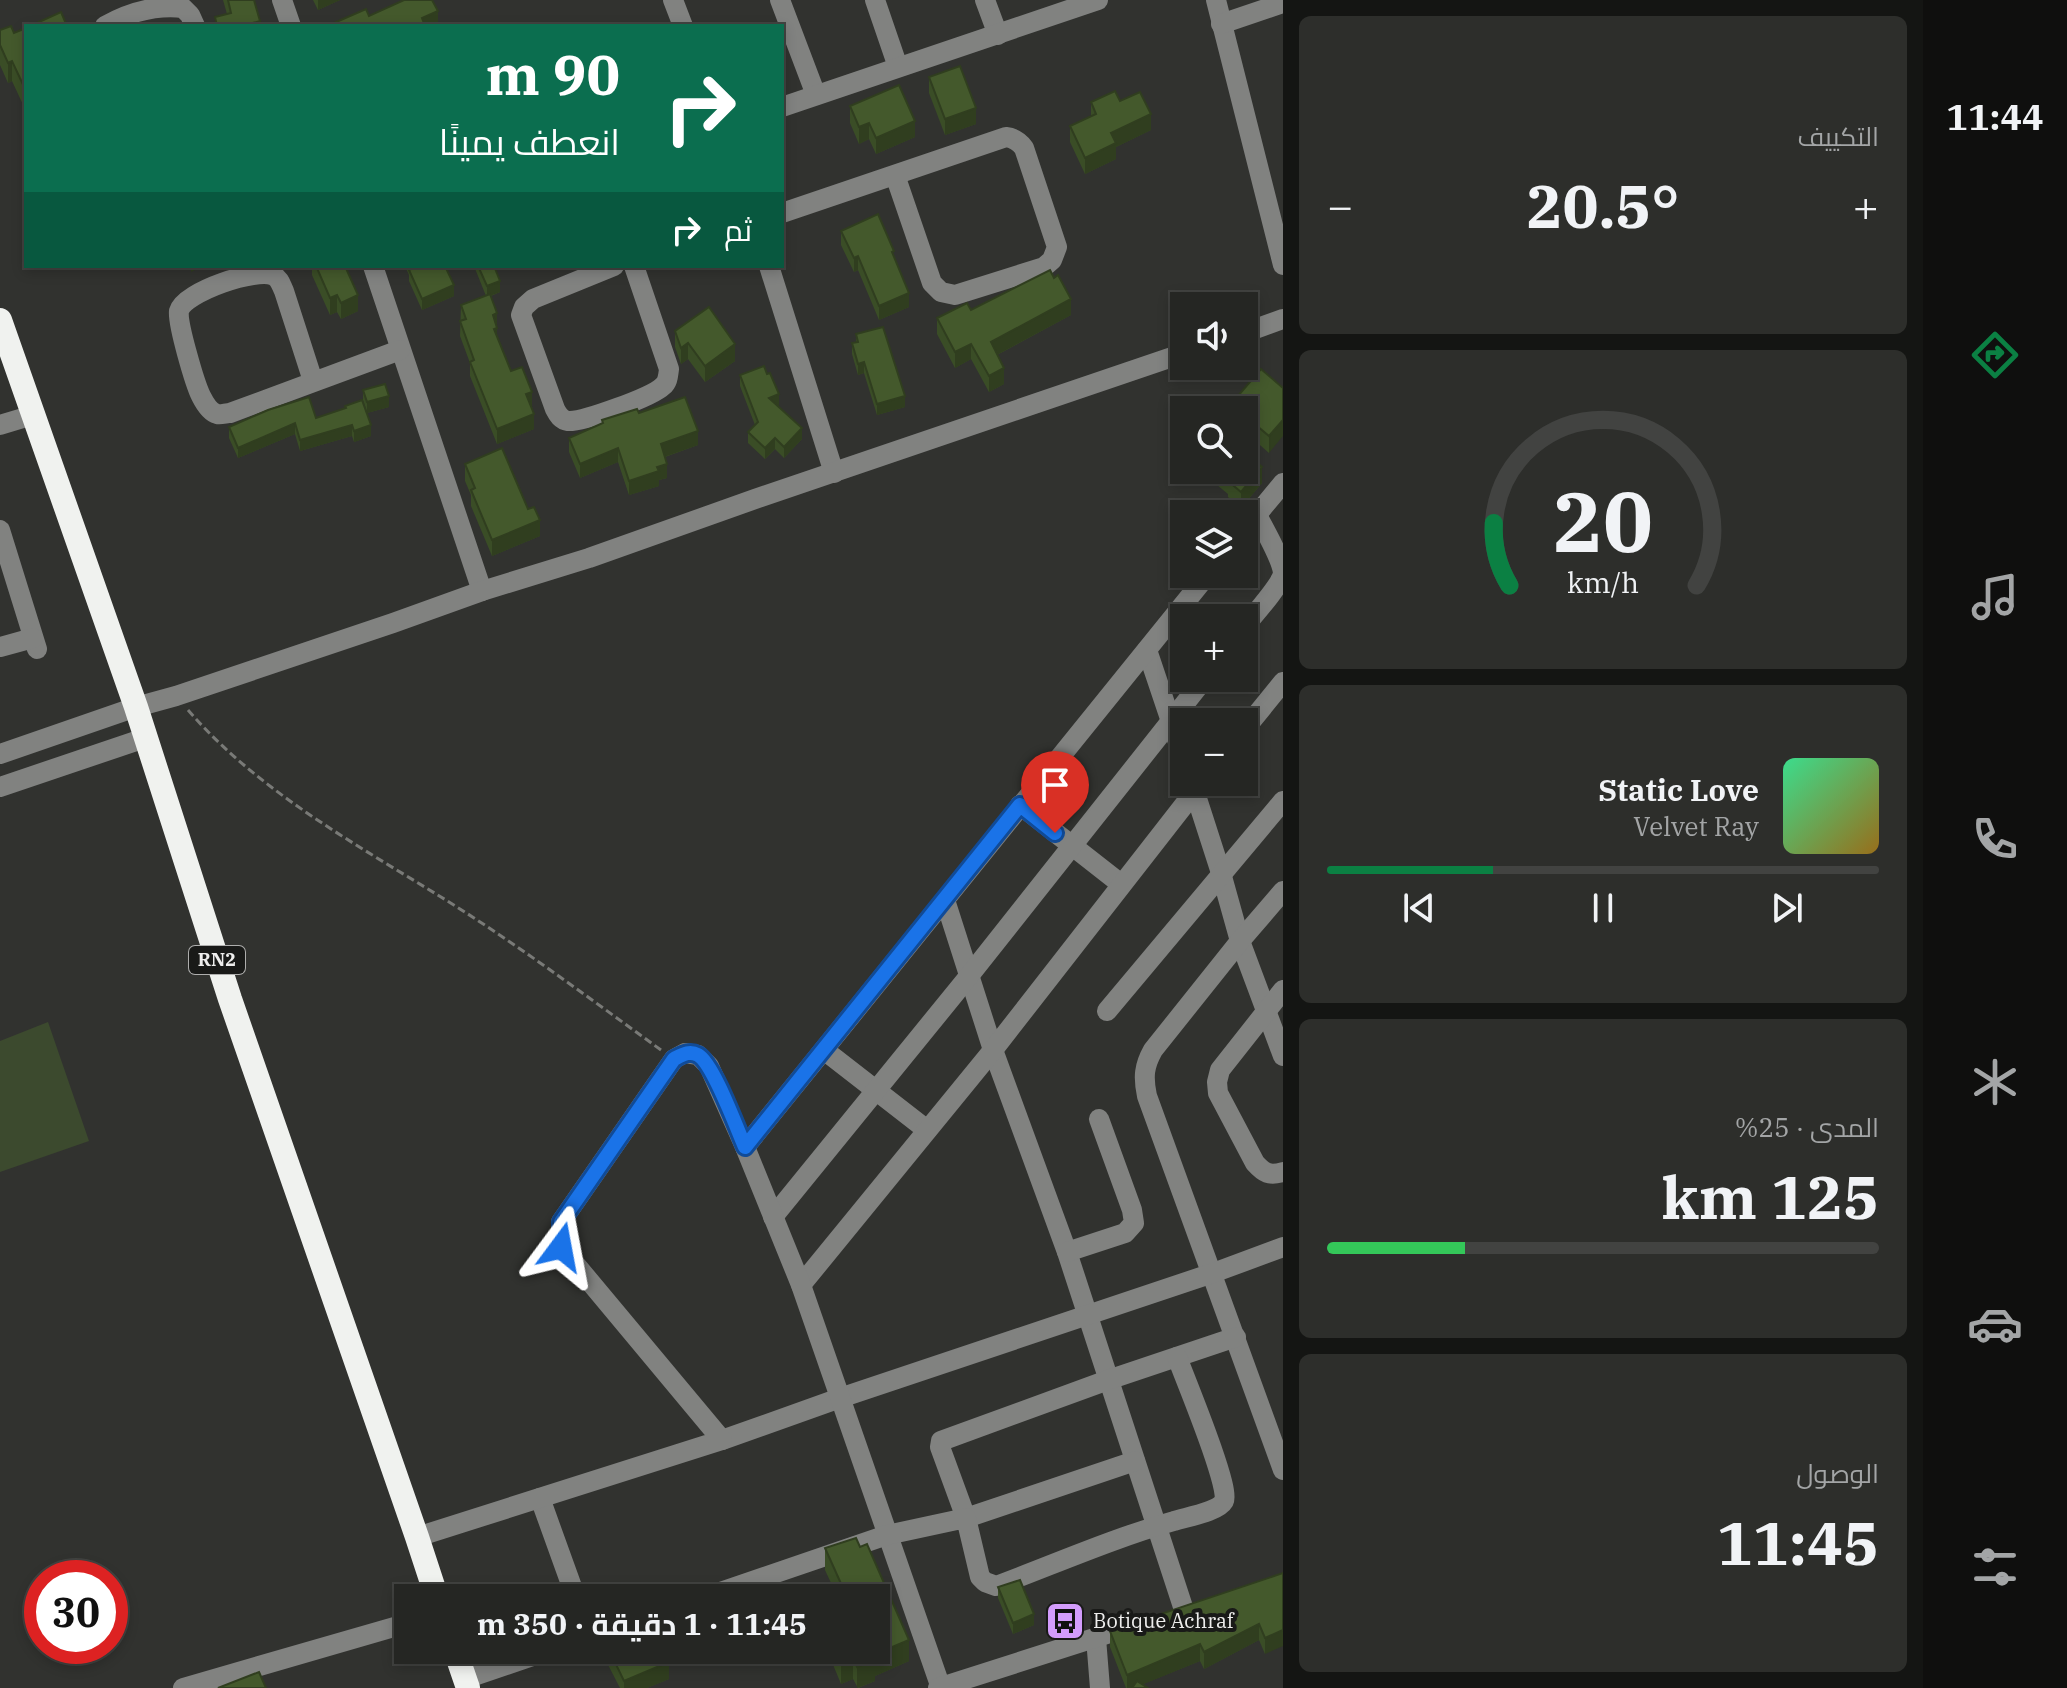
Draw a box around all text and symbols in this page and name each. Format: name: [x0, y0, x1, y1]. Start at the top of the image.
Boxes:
text: 90 m: [485, 38, 620, 110]
icon: right: [648, 56, 752, 160]
text: 11:44: [1946, 93, 2044, 140]
text: انعطف يمينًا: [439, 118, 620, 165]
text: التكييف: [1797, 119, 1879, 153]
text: 20.5°: [1526, 166, 1680, 245]
text: −: [1327, 177, 1353, 234]
text: +: [1853, 177, 1879, 234]
icon: right: [664, 208, 708, 252]
text: ثم: [724, 210, 752, 249]
map controls: [1170, 292, 1258, 796]
button: sound: [1170, 292, 1258, 380]
icon: directions: [1967, 327, 2023, 383]
button: search: [1170, 396, 1258, 484]
text: 20: [1553, 466, 1653, 574]
button: layers: [1170, 500, 1258, 588]
text: km/h: [1567, 564, 1639, 601]
icon: music: [1967, 569, 2023, 625]
button: +: [1170, 604, 1258, 692]
button: −: [1170, 708, 1258, 796]
pin: [1021, 751, 1089, 833]
icon: arrive: [1033, 763, 1077, 807]
text: Static Love: [1598, 770, 1759, 809]
text: Velvet Ray: [1633, 809, 1759, 843]
icon: phone: [1967, 811, 2023, 867]
icon: previous: [1397, 886, 1441, 930]
icon: pause: [1581, 886, 1625, 930]
icon: next: [1765, 886, 1809, 930]
road number: RN2: [189, 946, 245, 974]
icon: climate: [1967, 1054, 2023, 1110]
text: المدى · 25%: [1735, 1110, 1879, 1144]
text: 125 km: [1661, 1157, 1879, 1236]
position arrow: [519, 1205, 603, 1289]
icon: car: [1967, 1296, 2023, 1352]
text: الوصول: [1796, 1456, 1879, 1490]
text: 11:45: [1717, 1503, 1879, 1582]
icon: filters: [1967, 1539, 2023, 1595]
speed limit sign: 30: [24, 1560, 128, 1664]
bus stop icon: Botique Achraf: [1044, 1600, 1086, 1642]
text: 11:45 · 1 دقيقة · 350 m: [477, 1604, 807, 1643]
place label: Botique Achraf: [1093, 1607, 1235, 1634]

